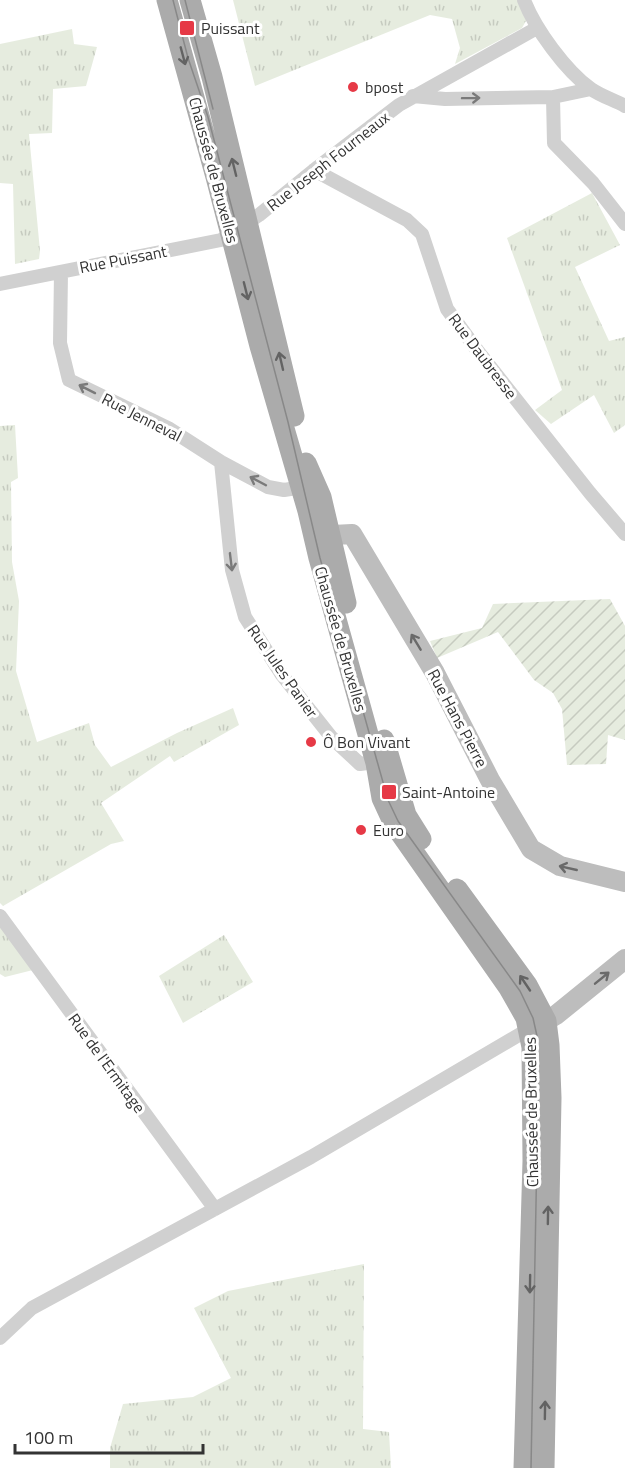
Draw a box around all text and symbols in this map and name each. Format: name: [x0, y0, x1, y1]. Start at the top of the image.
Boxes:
place label: Puissant: [201, 16, 260, 40]
marker: Puissant: [178, 19, 196, 37]
one-way arrow: [178, 47, 189, 66]
place label: bpost: [365, 75, 404, 99]
marker: bpost: [346, 80, 360, 94]
one-way arrow: [461, 92, 481, 104]
street label: Chaussée de Bruxelles: [183, 94, 245, 246]
street label: Rue Joseph Fourneaux: [262, 105, 394, 217]
one-way arrow: [227, 157, 239, 176]
street label: Rue Puissant: [77, 239, 169, 279]
one-way arrow: [240, 281, 252, 300]
street label: Rue Daubresse: [443, 308, 523, 404]
one-way arrow: [274, 352, 286, 371]
one-way arrow: [78, 383, 96, 394]
street label: Rue Jenneval: [98, 387, 186, 447]
one-way arrow: [250, 475, 267, 487]
one-way arrow: [226, 551, 237, 571]
street label: Chaussée de Bruxelles: [309, 563, 373, 715]
street label: Rue Jules Panier: [242, 620, 324, 723]
one-way arrow: [410, 634, 422, 651]
street label: Rue Hans Pierre: [422, 665, 494, 771]
place label: Ô Bon Vivant: [323, 730, 410, 754]
marker: Ô Bon Vivant: [304, 735, 318, 749]
place label: Saint-Antoine: [402, 780, 495, 804]
marker: Saint-Antoine: [380, 783, 398, 801]
place label: Euro: [373, 818, 404, 842]
marker: Euro: [354, 823, 368, 837]
one-way arrow: [559, 861, 578, 873]
one-way arrow: [594, 971, 610, 984]
one-way arrow: [519, 976, 531, 992]
street label: Rue de l'Ermitage: [63, 1008, 151, 1118]
street label: Chaussée de Bruxelles: [518, 1037, 544, 1187]
one-way arrow: [542, 1205, 554, 1225]
one-way arrow: [524, 1274, 535, 1294]
one-way arrow: [539, 1400, 551, 1420]
scale bar: [15, 1417, 202, 1455]
text: 100 m: [24, 1424, 73, 1451]

